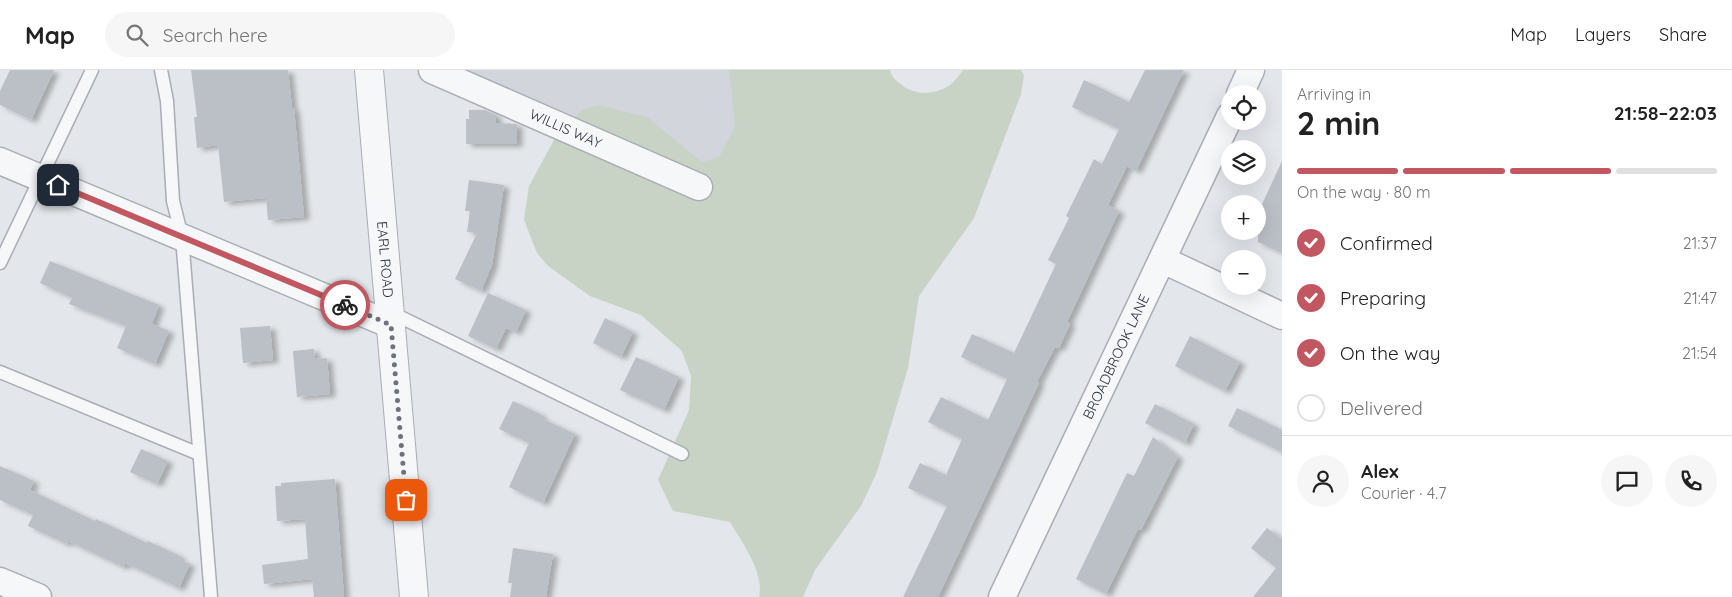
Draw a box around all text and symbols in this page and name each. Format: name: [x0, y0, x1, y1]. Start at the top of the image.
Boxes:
search box: [105, 12, 455, 57]
text: Map: [25, 20, 75, 50]
icon: search: [123, 21, 151, 49]
text: Search here: [163, 23, 268, 47]
text: Map: [1510, 23, 1547, 46]
text: Layers: [1575, 23, 1631, 46]
text: Share: [1659, 23, 1707, 46]
text: Arriving in: [1297, 84, 1371, 104]
map controls: [1221, 85, 1266, 295]
button: locate: [1221, 85, 1266, 130]
text: 21:58–22:03: [1614, 101, 1717, 125]
text: 2 min: [1297, 103, 1380, 143]
street label: WILLIS WAY: [527, 105, 605, 152]
button: layers: [1221, 140, 1266, 185]
pin: [37, 164, 79, 206]
icon: home: [44, 171, 72, 199]
text: On the way · 80 m: [1297, 182, 1431, 202]
button: +: [1221, 195, 1266, 240]
street label: EARL ROAD: [373, 220, 397, 298]
icon: check: [1297, 229, 1325, 257]
text: Confirmed: [1340, 231, 1433, 255]
text: 21:37: [1683, 233, 1717, 253]
button: −: [1221, 250, 1266, 295]
courier: [320, 280, 370, 330]
icon: check: [1297, 284, 1325, 312]
text: Preparing: [1340, 286, 1426, 310]
text: 21:47: [1683, 288, 1717, 308]
icon: bike: [331, 291, 359, 319]
street label: BROADBROOK LANE: [1079, 291, 1153, 422]
icon: check: [1297, 339, 1325, 367]
text: On the way: [1340, 341, 1441, 365]
text: 21:54: [1682, 343, 1717, 363]
text: Delivered: [1340, 396, 1423, 420]
button: person: [1297, 455, 1349, 507]
button: chat: [1601, 455, 1653, 507]
button: phone: [1665, 455, 1717, 507]
text: Alex: [1361, 459, 1399, 483]
pin: [385, 479, 427, 521]
text: Courier · 4.7: [1361, 483, 1446, 503]
icon: bag: [392, 486, 420, 514]

